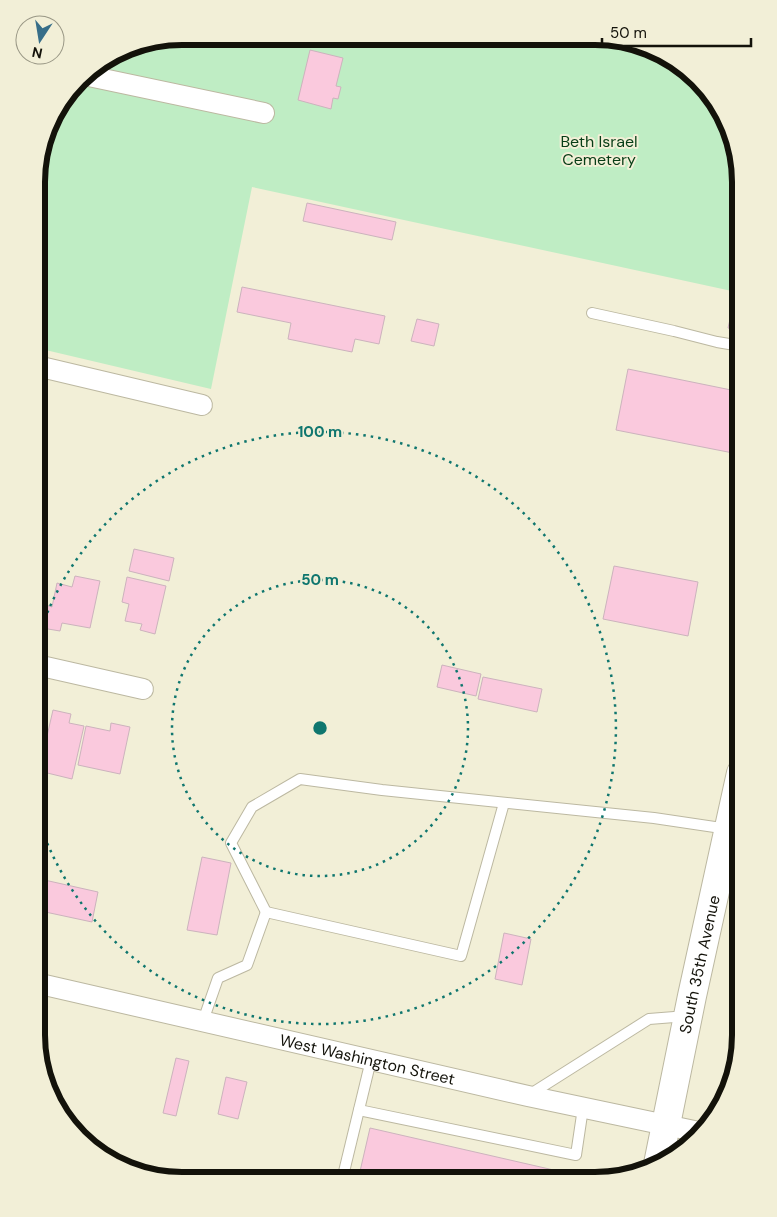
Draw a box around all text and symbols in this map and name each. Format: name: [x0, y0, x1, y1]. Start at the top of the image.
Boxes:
north arrow: [15, 15, 65, 65]
scale bar: [602, 15, 751, 47]
text: 50 m: [610, 23, 647, 43]
text: N: [30, 43, 44, 63]
park label: Beth Israel Cemetery: [560, 131, 638, 170]
text: 100 m: [298, 422, 342, 442]
text: 50 m: [301, 570, 339, 590]
centre of rings: [311, 719, 329, 737]
street label: South 35th Avenue: [674, 893, 724, 1035]
street label: West Washington Street: [278, 1029, 457, 1089]

